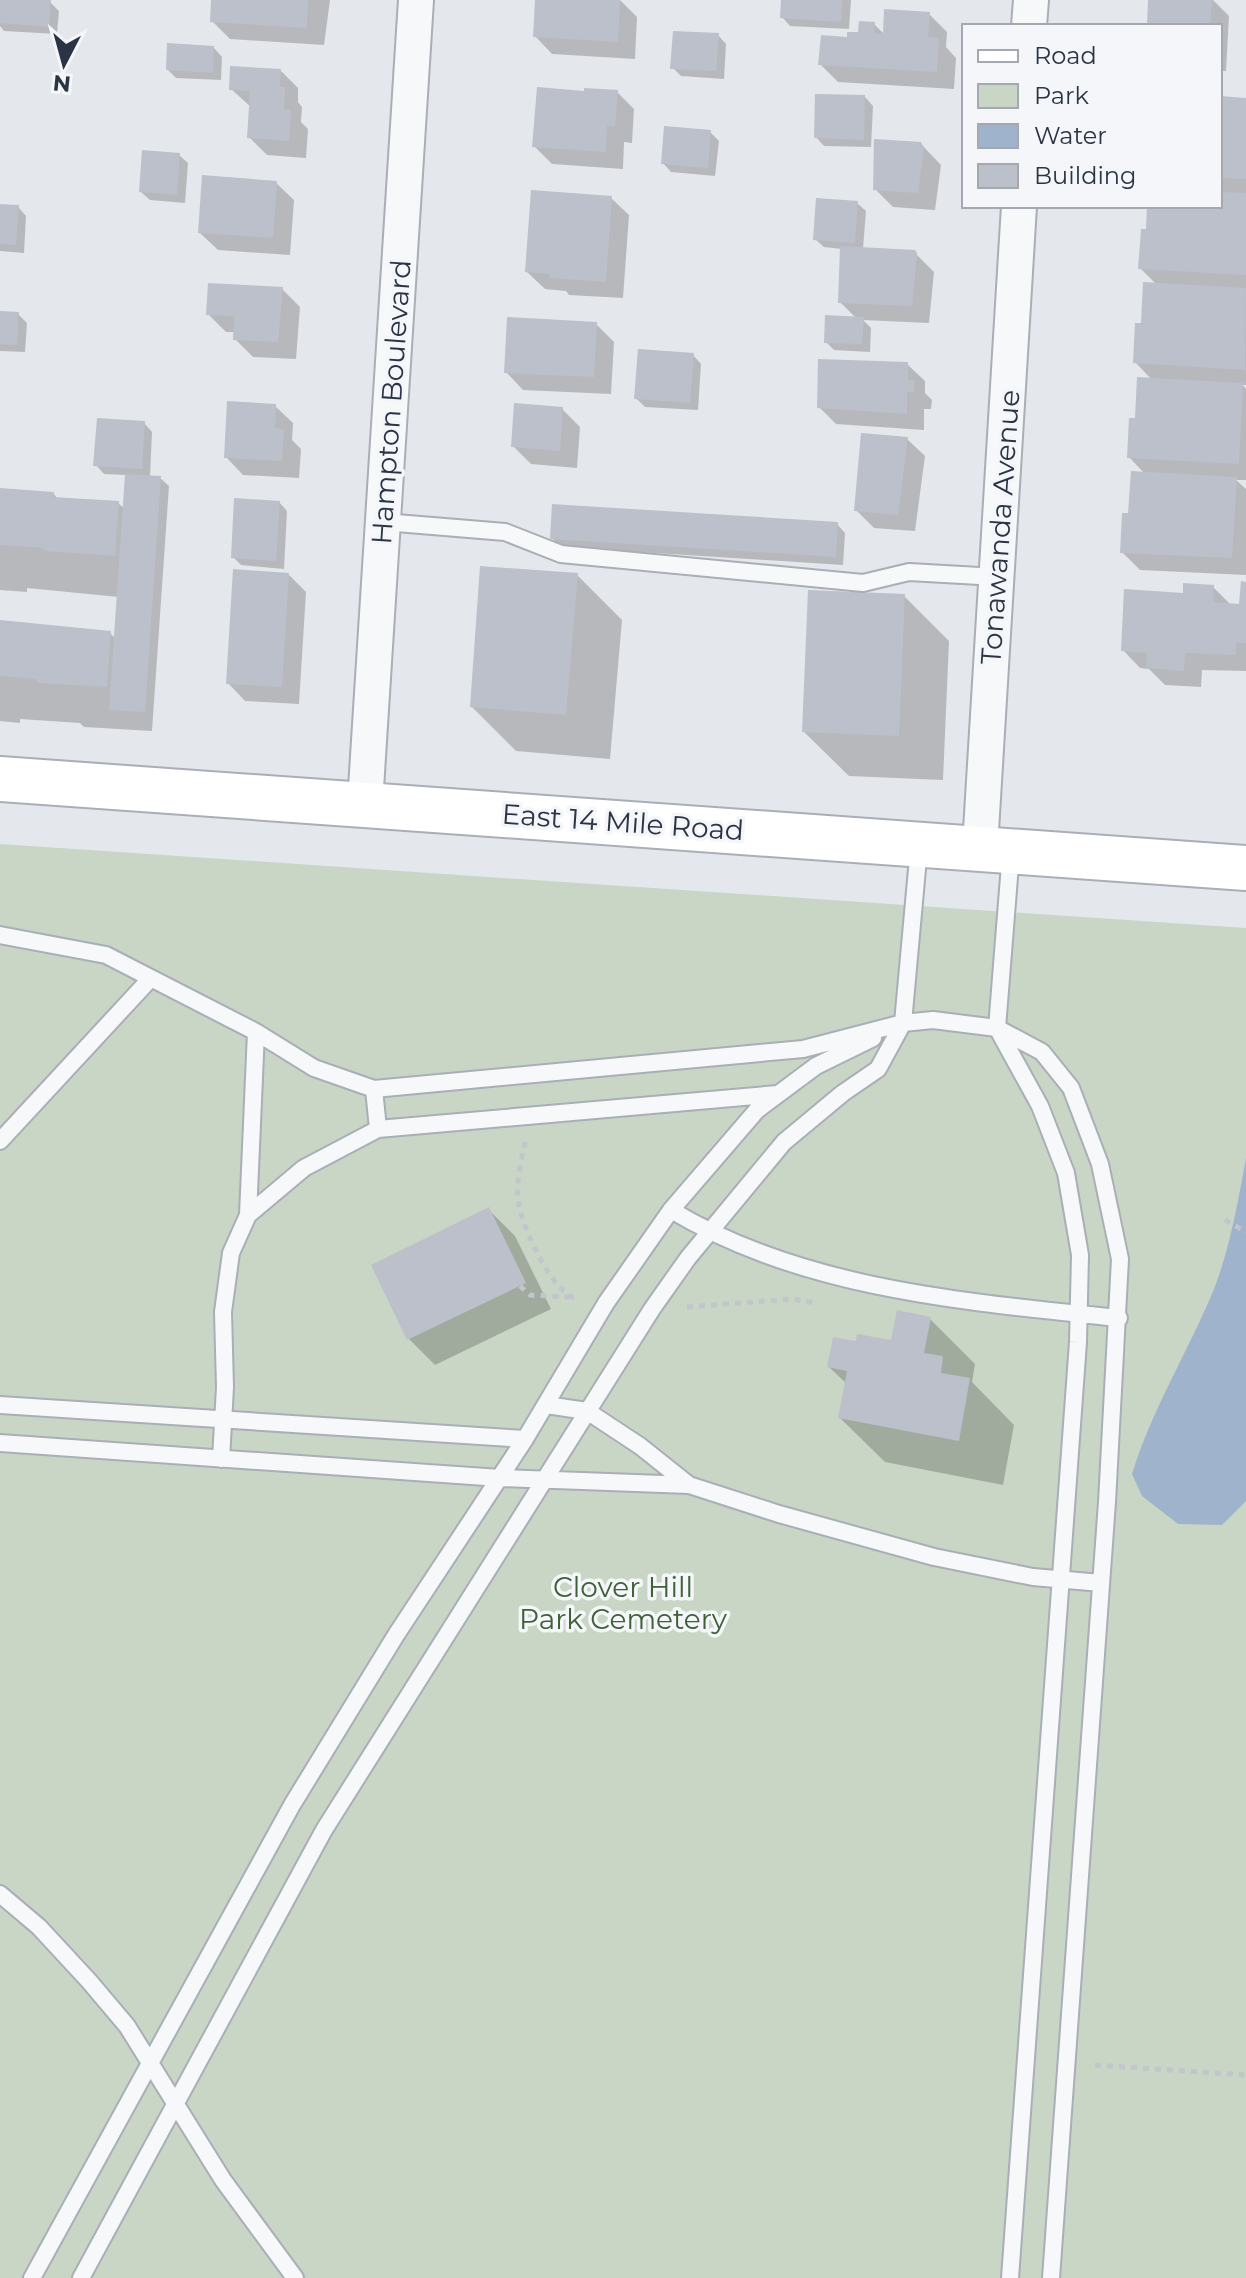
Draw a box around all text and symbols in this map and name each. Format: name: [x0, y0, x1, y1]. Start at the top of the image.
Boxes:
north arrow: [24, 24, 104, 104]
legend: [962, 24, 1222, 208]
text: Road: [1034, 41, 1097, 70]
text: N: [52, 69, 72, 98]
text: Park: [1034, 81, 1089, 110]
text: Water: [1034, 121, 1107, 150]
text: Building: [1034, 161, 1137, 190]
street label: Hampton Boulevard: [364, 259, 418, 545]
street label: Tonawanda Avenue: [973, 389, 1027, 665]
street label: East 14 Mile Road: [501, 797, 745, 847]
park label: Clover Hill Park Cemetery: [519, 1570, 728, 1636]

